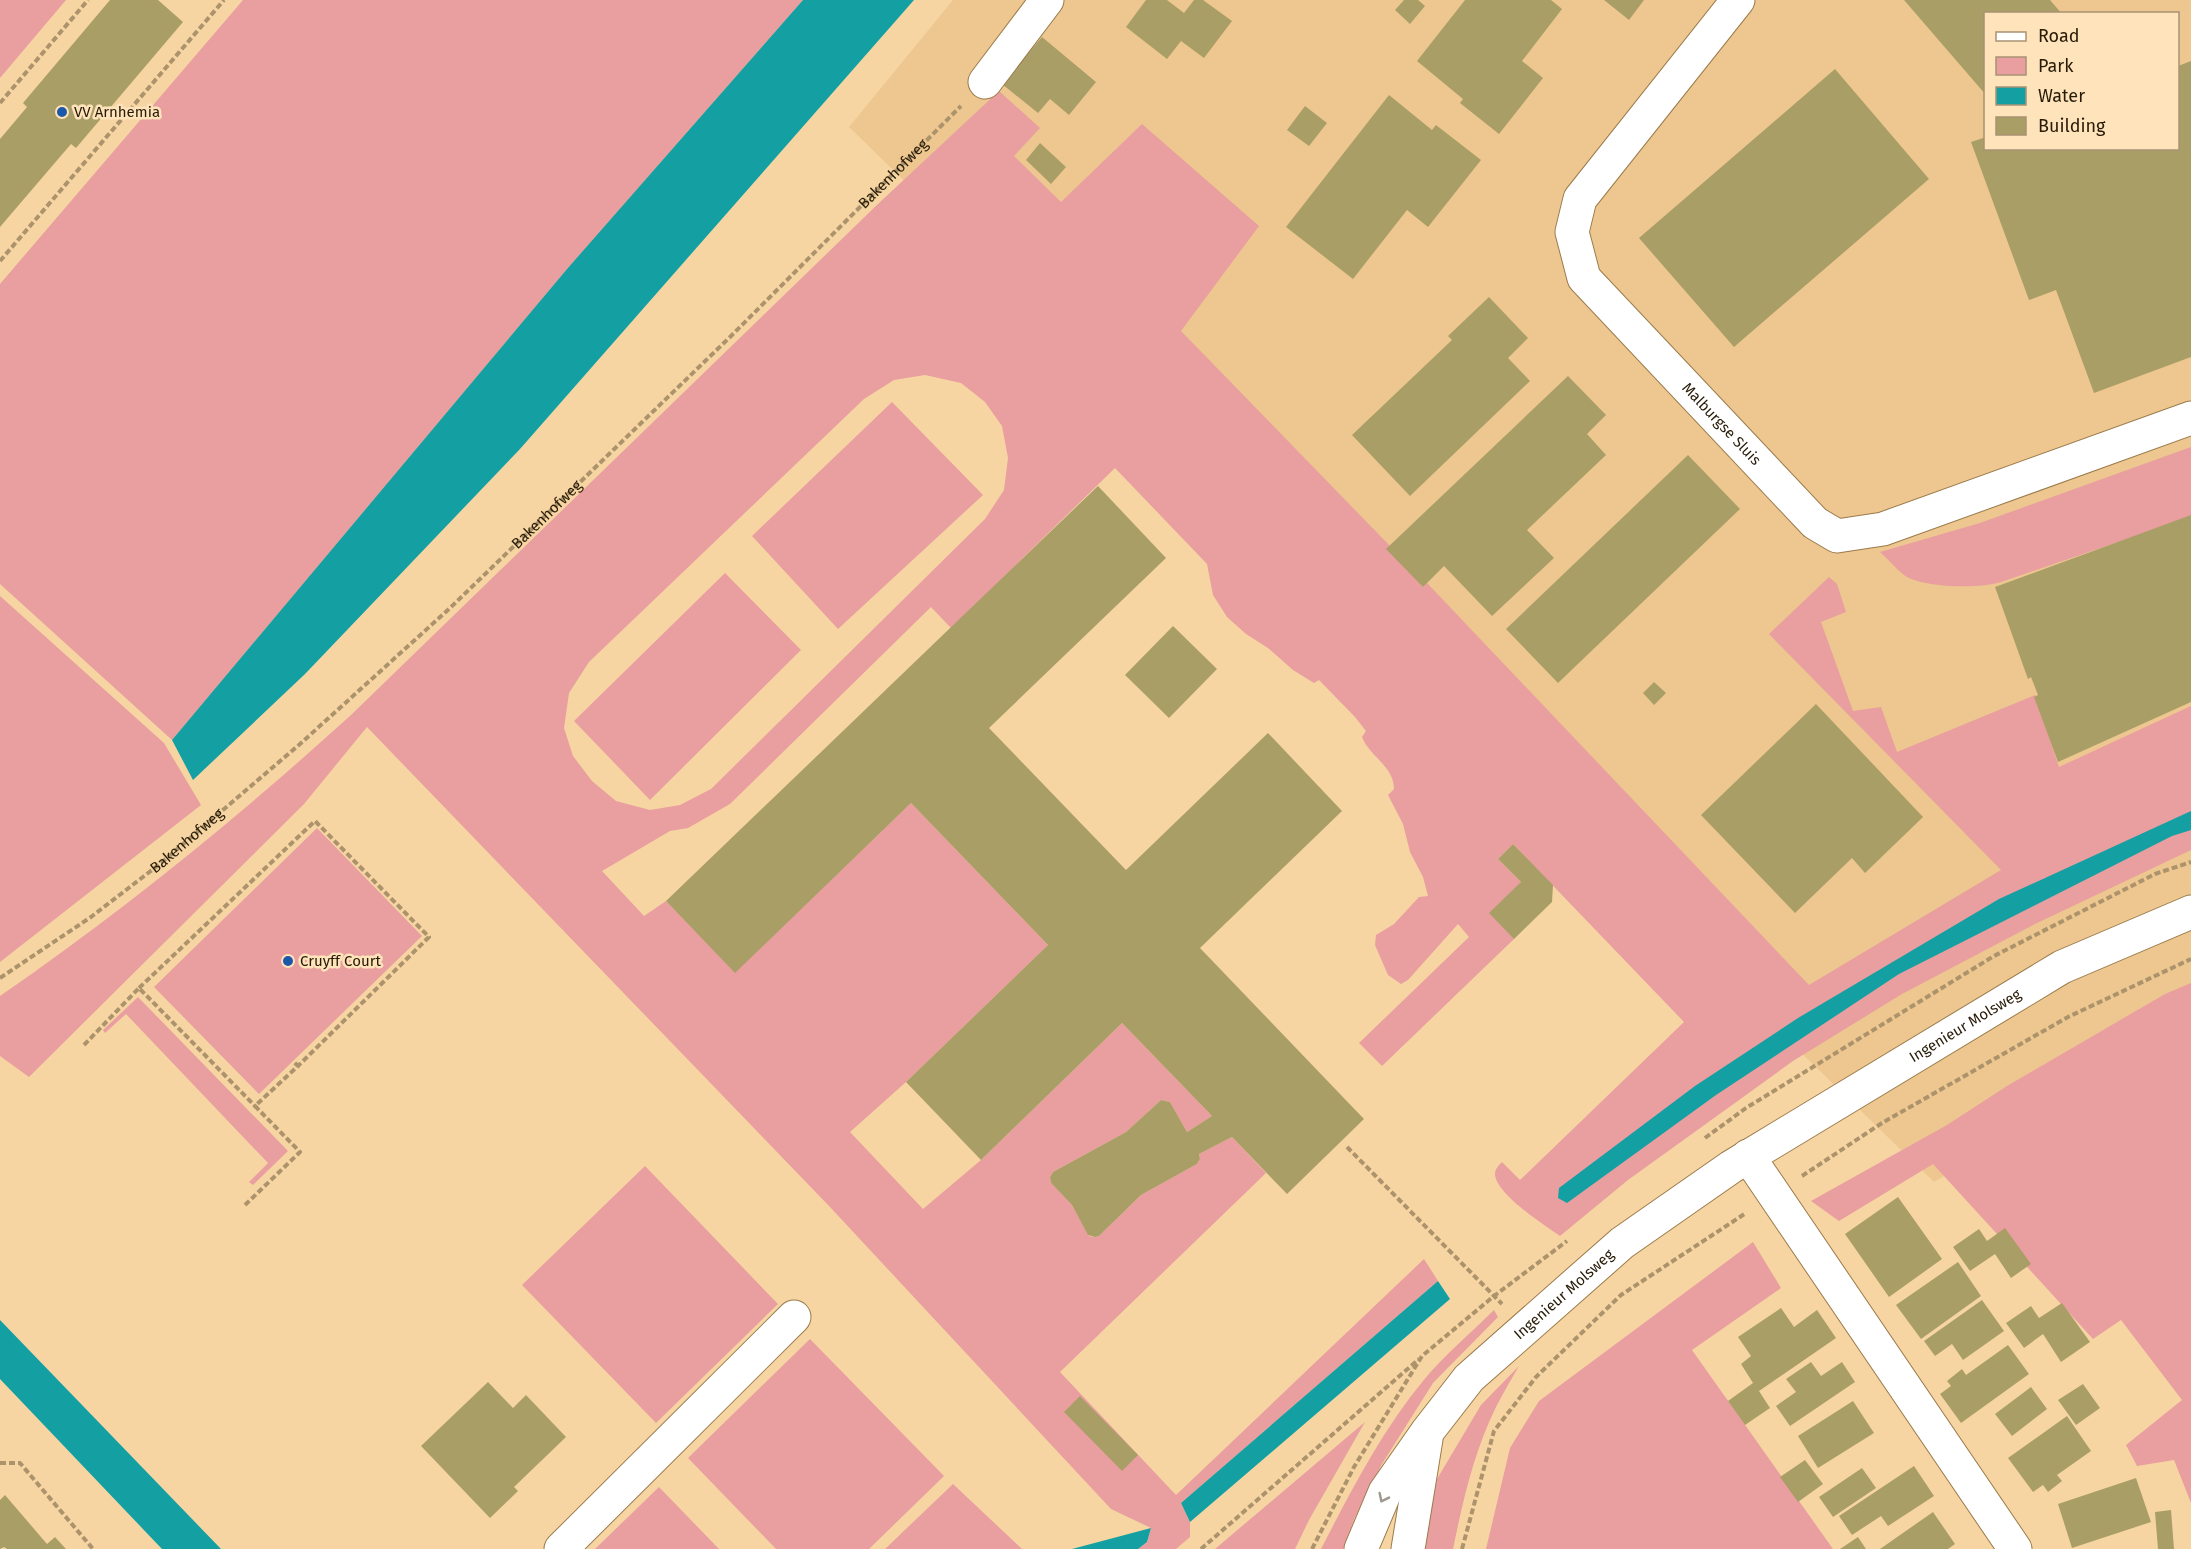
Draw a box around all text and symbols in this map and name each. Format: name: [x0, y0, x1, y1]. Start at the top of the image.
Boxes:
legend: [1984, 12, 2179, 150]
text: Road: [2038, 25, 2080, 47]
text: Park: [2038, 55, 2074, 77]
text: Water: [2038, 85, 2085, 107]
place label: VV Arnhemia: [74, 103, 160, 121]
marker: VV Arnhemia: [55, 105, 69, 119]
text: Building: [2038, 115, 2106, 137]
street label: Bakenhofweg: [855, 135, 932, 212]
street label: Malburgse Sluis: [1678, 379, 1765, 469]
street label: Bakenhofweg: [508, 476, 586, 553]
street label: Bakenhofweg: [146, 804, 227, 877]
place label: Cruyff Court: [300, 952, 381, 970]
marker: Cruyff Court: [281, 954, 295, 968]
street label: Ingenieur Molsweg: [1906, 985, 2024, 1066]
street label: Ingenieur Molsweg: [1510, 1245, 1618, 1343]
one-way arrow: [1379, 1491, 1390, 1502]

